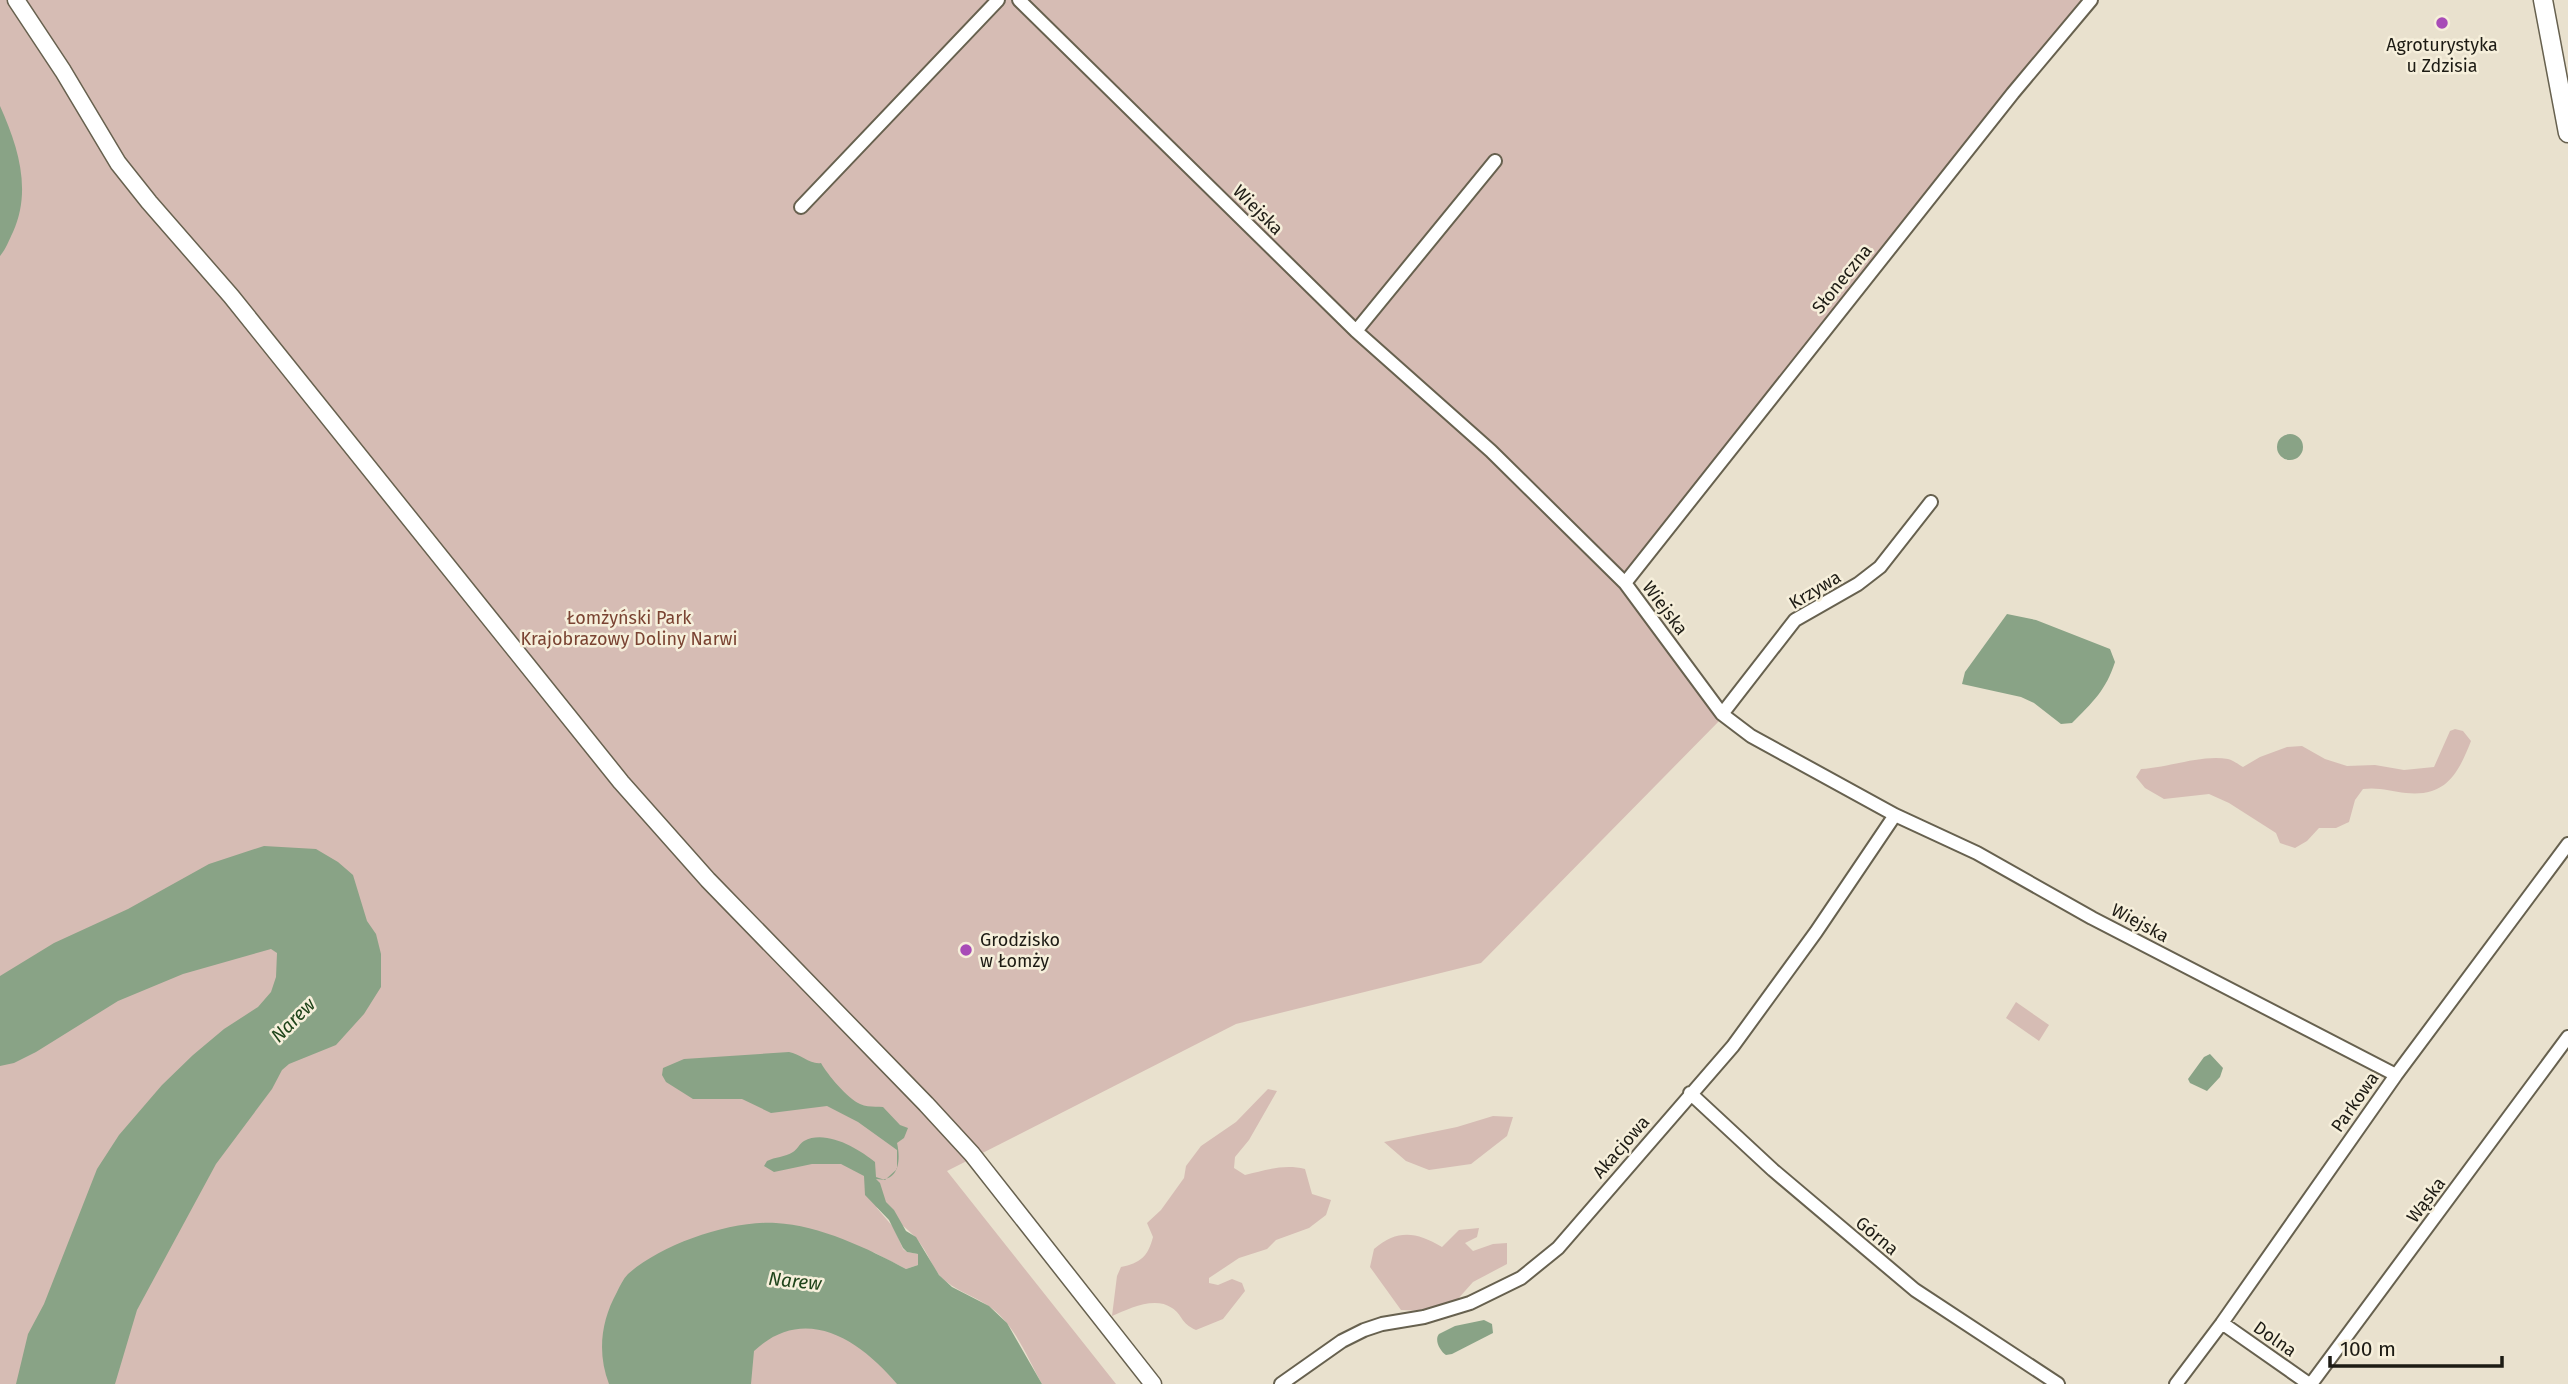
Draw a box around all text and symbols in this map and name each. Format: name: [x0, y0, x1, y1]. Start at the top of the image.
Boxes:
marker: Agroturystyka u Zdzisia: [2434, 15, 2450, 31]
place label: Agroturystyka u Zdzisia: [2386, 34, 2498, 77]
street label: Wiejska: [1228, 180, 1288, 240]
street label: Słoneczna: [1807, 240, 1877, 318]
street label: Krzywa: [1785, 566, 1845, 614]
street label: Wiejska: [1638, 577, 1692, 639]
park label: Łomżyński Park Krajobrazowy Doliny Narwi: [520, 607, 738, 650]
street label: Wiejska: [2107, 899, 2173, 947]
place label: Grodzisko w Łomży: [980, 929, 1060, 972]
marker: Grodzisko w Łomży: [958, 942, 974, 958]
water label: Narew: [266, 993, 320, 1047]
street label: Parkowa: [2326, 1068, 2384, 1136]
street label: Akacjowa: [1588, 1111, 1654, 1183]
street label: Wąska: [2402, 1173, 2450, 1227]
street label: Górna: [1851, 1212, 1903, 1260]
water label: Narew: [767, 1267, 823, 1295]
street label: Dolna: [2249, 1316, 2301, 1362]
scale bar: [2330, 1324, 2502, 1368]
text: 100 m: [2340, 1336, 2396, 1362]

